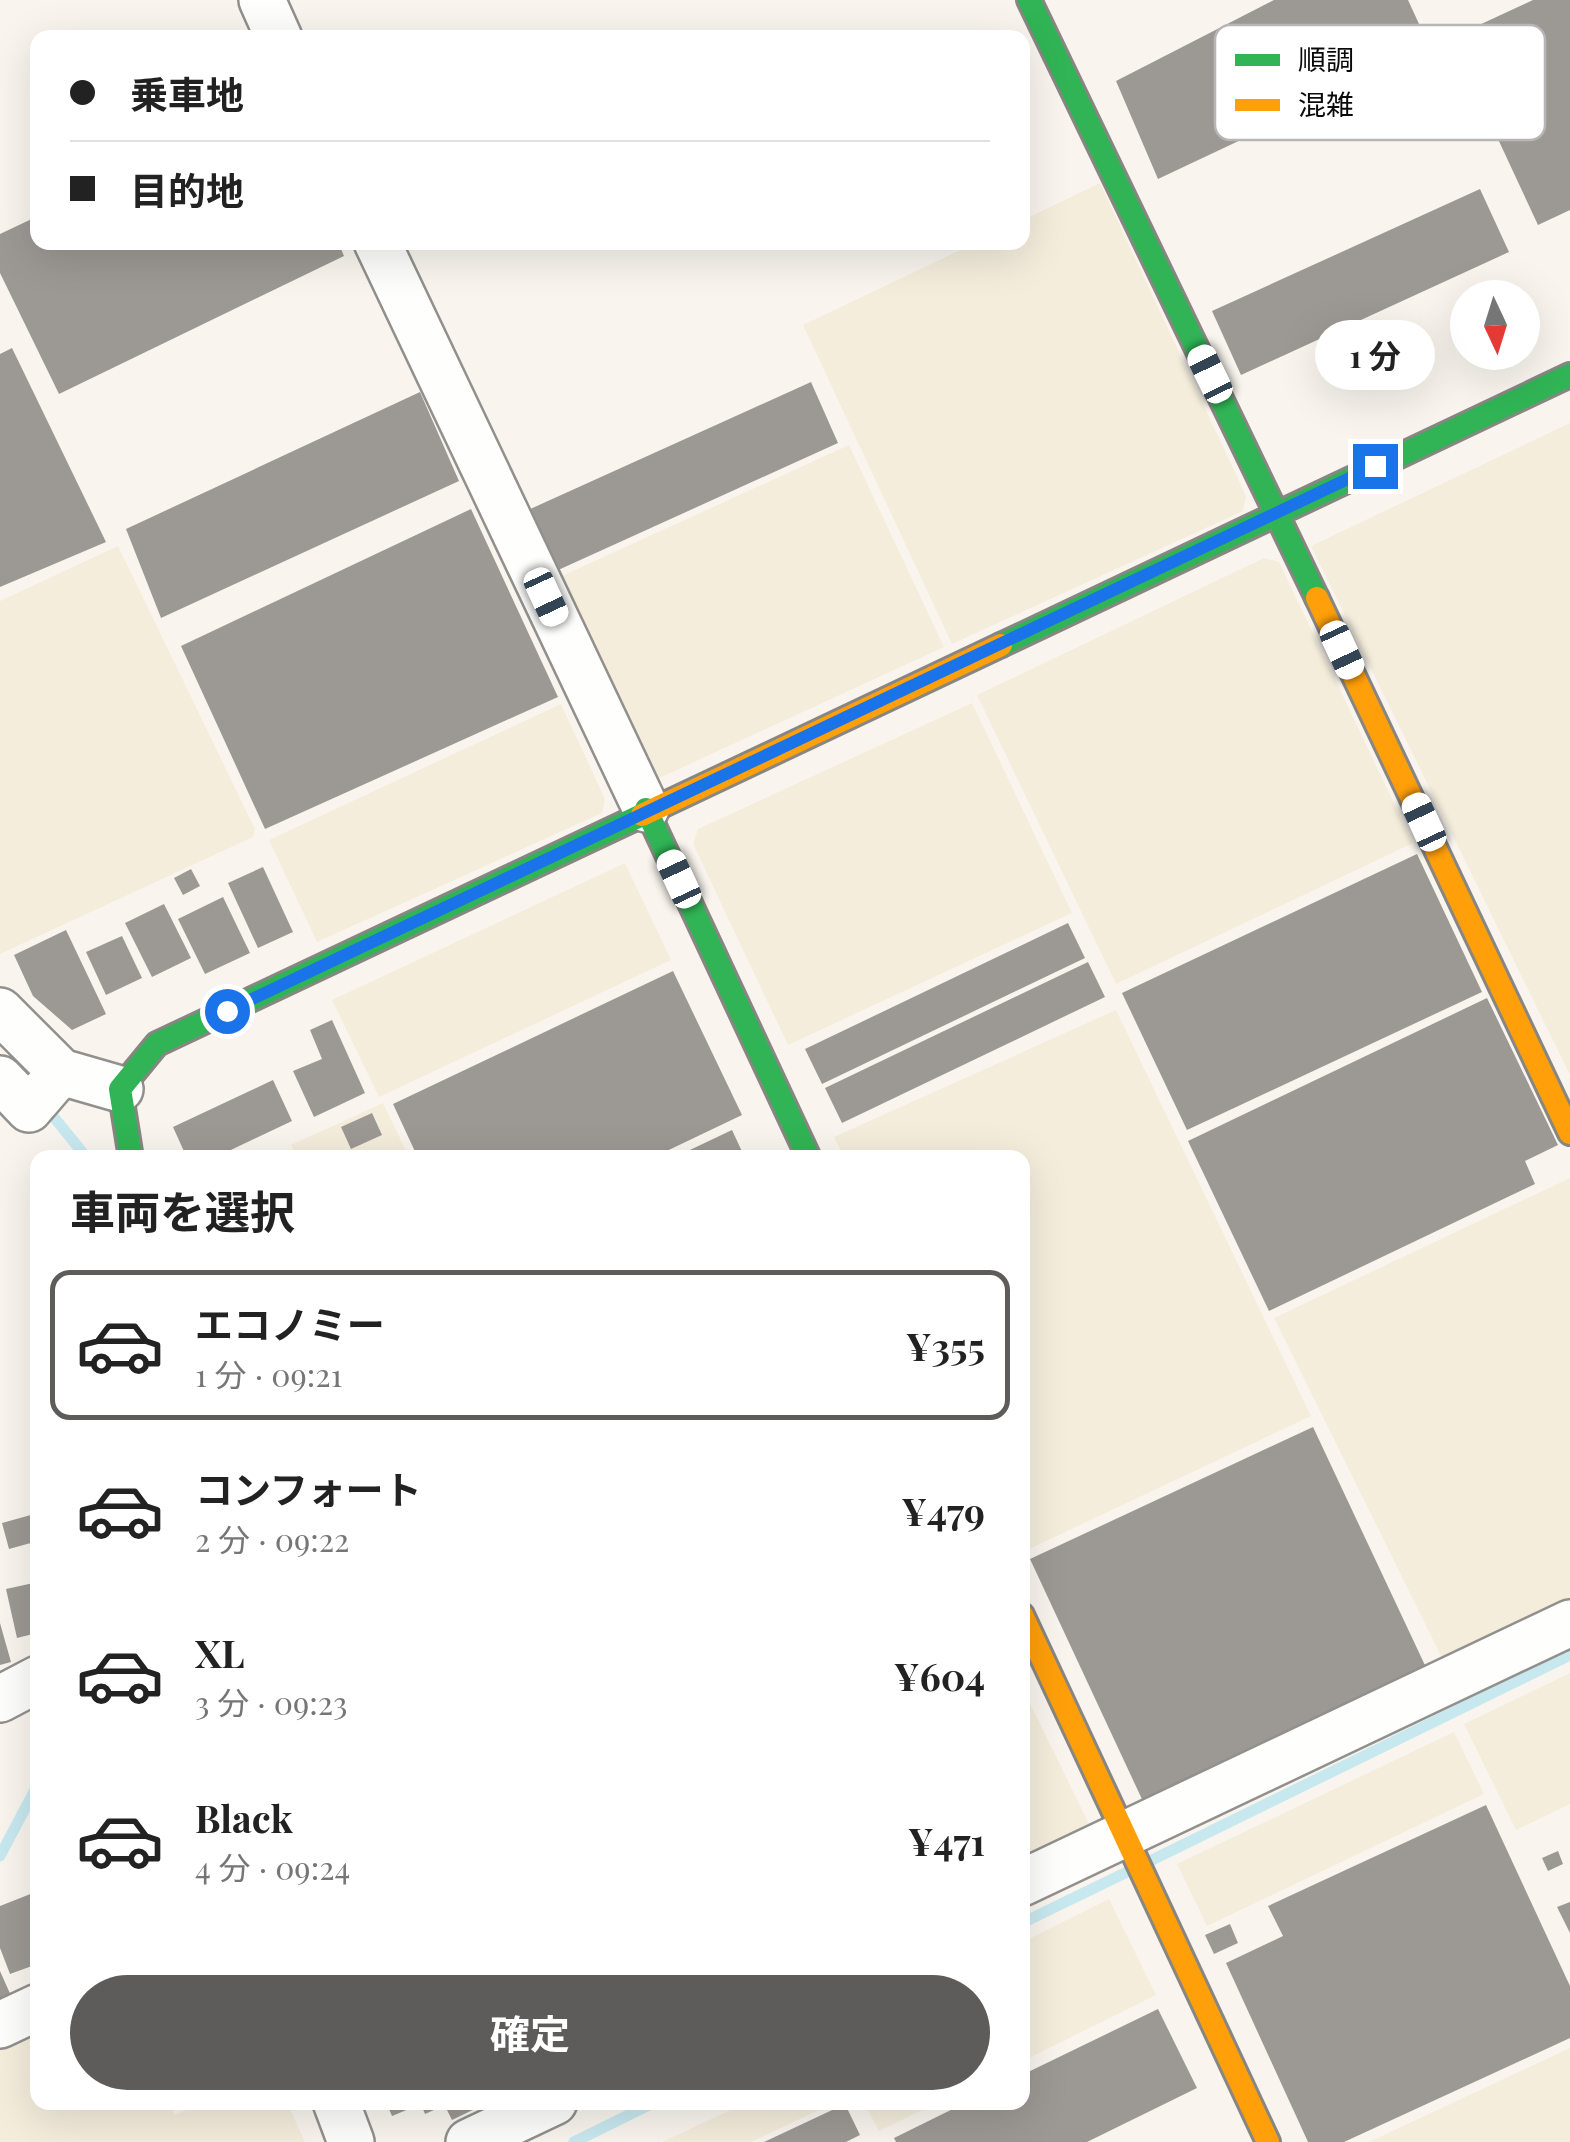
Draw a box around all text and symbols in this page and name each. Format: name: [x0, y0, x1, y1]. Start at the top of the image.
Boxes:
legend: [1215, 25, 1545, 140]
text: 順調: [1298, 40, 1354, 77]
text: 乗車地: [130, 68, 244, 119]
text: 混雑: [1298, 85, 1354, 122]
text: 目的地: [130, 164, 244, 215]
north arrow: [1450, 280, 1540, 370]
map controls: [1450, 280, 1540, 370]
callout: 1 分: [1315, 321, 1435, 391]
text: 1 分: [1349, 333, 1401, 376]
car: [1183, 340, 1237, 408]
route end: [1353, 444, 1398, 489]
car: [520, 563, 572, 631]
car: [1316, 616, 1368, 684]
car: [1398, 788, 1450, 856]
car: [653, 845, 705, 913]
route start: [205, 989, 250, 1034]
text: 車両を選択: [70, 1180, 295, 1240]
text: エコノミー: [195, 1298, 385, 1349]
icon: car: [75, 1300, 165, 1390]
text: ¥355: [906, 1320, 985, 1371]
text: 1 分 · 09:21: [195, 1352, 342, 1395]
text: コンフォート: [195, 1463, 422, 1514]
icon: car: [75, 1465, 165, 1555]
text: ¥479: [901, 1485, 985, 1536]
text: 2 分 · 09:22: [195, 1517, 349, 1560]
text: XL: [195, 1627, 244, 1678]
icon: car: [75, 1630, 165, 1720]
text: ¥604: [894, 1650, 985, 1701]
text: 3 分 · 09:23: [195, 1680, 348, 1723]
text: Black: [195, 1792, 293, 1843]
icon: car: [75, 1795, 165, 1885]
text: ¥471: [908, 1815, 985, 1866]
text: 4 分 · 09:24: [195, 1845, 350, 1888]
button: 確定: [70, 1975, 990, 2090]

